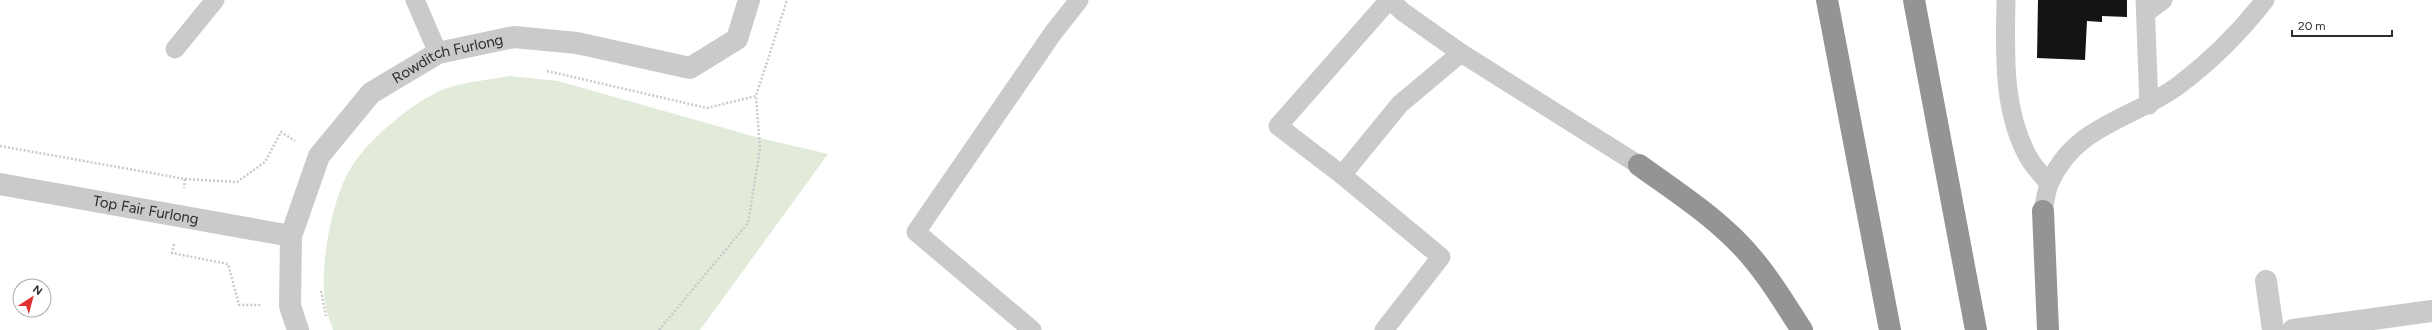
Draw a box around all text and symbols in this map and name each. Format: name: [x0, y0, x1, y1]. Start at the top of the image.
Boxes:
scale bar: [2292, 12, 2392, 38]
text: 20 m: [2298, 19, 2326, 33]
street label: Rowditch Furlong: [389, 31, 505, 87]
street label: Top Fair Furlong: [91, 192, 200, 228]
north arrow: [12, 278, 52, 318]
text: N: [30, 283, 45, 298]

